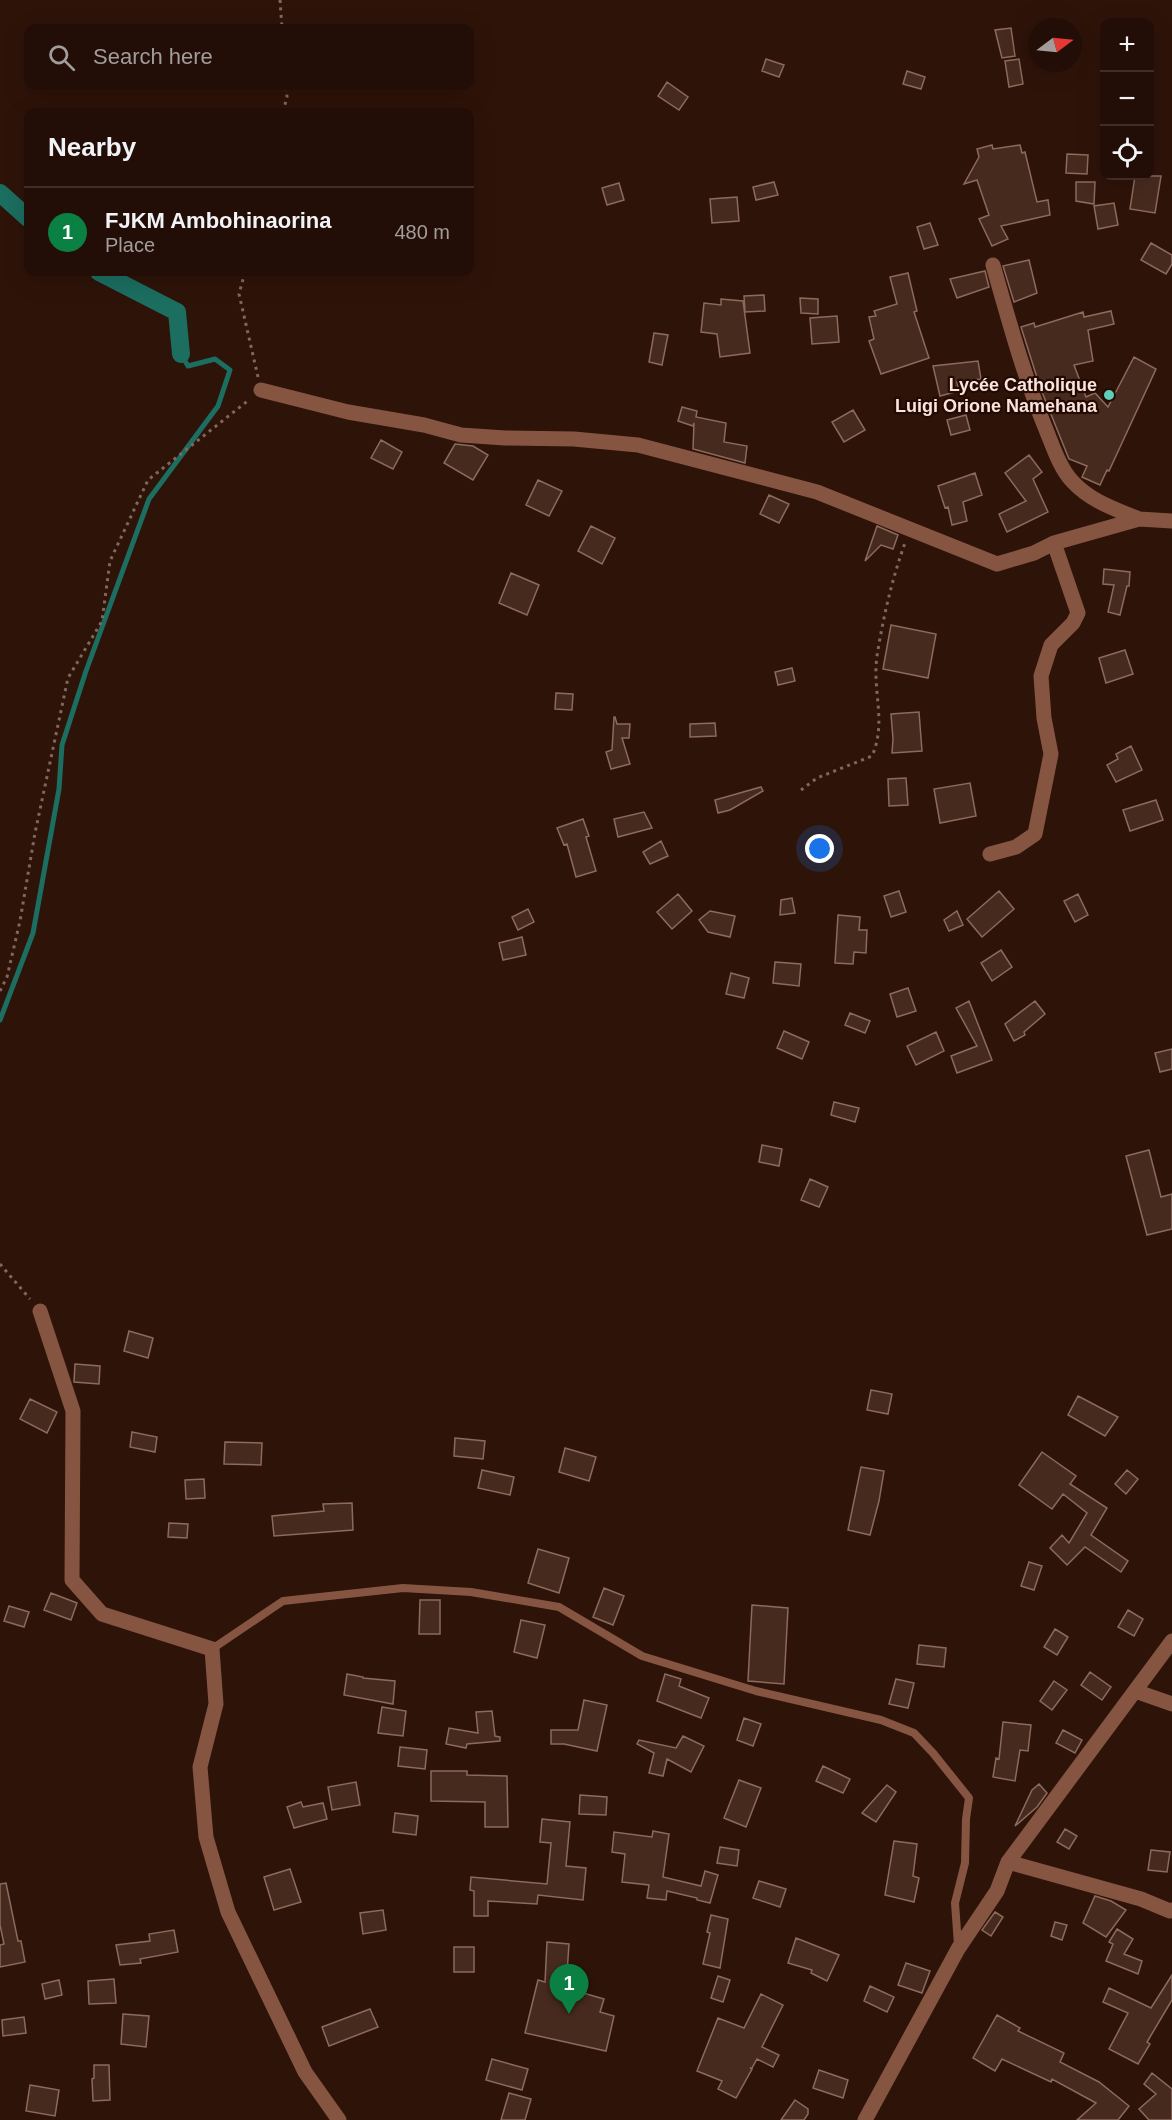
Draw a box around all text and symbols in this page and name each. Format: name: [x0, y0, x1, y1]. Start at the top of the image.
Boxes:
north arrow: [1028, 18, 1082, 72]
map controls: [1100, 18, 1154, 180]
button: +: [1100, 18, 1154, 72]
search box: [24, 24, 474, 90]
icon: search: [45, 41, 78, 74]
text: Search here: [93, 44, 213, 69]
button: −: [1100, 72, 1154, 126]
button: locate: [1100, 126, 1154, 180]
text: Nearby: [48, 132, 136, 162]
text: FJKM Ambohinaorina: [105, 208, 332, 233]
text: 1: [62, 221, 73, 243]
text: 480 m: [394, 221, 450, 243]
text: Place: [105, 234, 155, 256]
place label: Lycée Catholique Luigi Orione Namehana: [895, 375, 1098, 416]
marker: Lycée Catholique Luigi Orione Namehana: [1102, 388, 1116, 402]
your location: [805, 834, 834, 863]
pin: 1: [550, 1964, 588, 2014]

